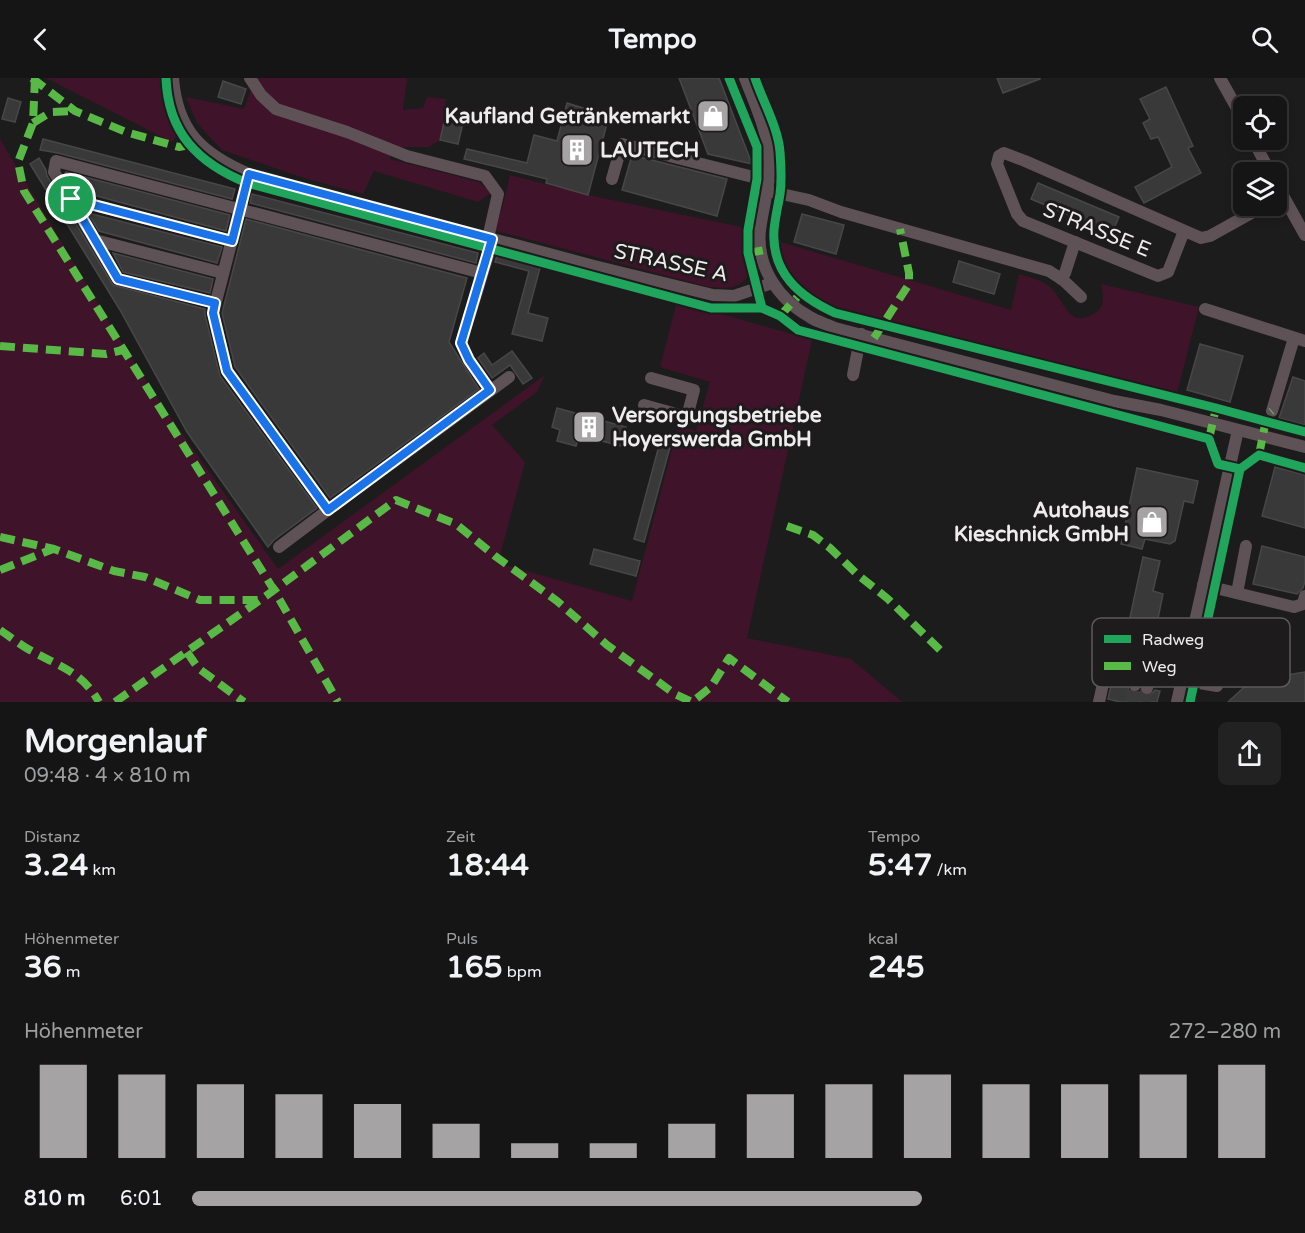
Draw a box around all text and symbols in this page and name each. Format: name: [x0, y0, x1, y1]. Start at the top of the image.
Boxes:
icon: back: [24, 23, 57, 56]
text: Tempo: [608, 23, 697, 56]
icon: search: [1248, 23, 1281, 56]
map controls: [1233, 96, 1287, 216]
button: locate: [1233, 96, 1287, 150]
shop icon: Kaufland Getränkemarkt: [695, 98, 731, 134]
place label: Kaufland Getränkemarkt: [445, 104, 690, 129]
building icon: LAUTECH: [559, 132, 595, 168]
place label: LAUTECH: [600, 138, 699, 163]
button: layers: [1233, 162, 1287, 216]
pin: [45, 173, 96, 224]
icon: arrive: [54, 182, 87, 215]
street label: STRASSE E: [1040, 197, 1154, 263]
street label: STRASSE A: [612, 239, 730, 287]
place label: Versorgungsbetriebe Hoyerswerda GmbH: [612, 403, 822, 452]
building icon: Versorgungsbetriebe Hoyerswerda GmbH: [571, 409, 607, 445]
place label: Autohaus Kieschnick GmbH: [954, 498, 1129, 547]
shop icon: Autohaus Kieschnick GmbH: [1134, 504, 1170, 540]
legend: [1092, 618, 1290, 687]
text: Radweg: [1142, 630, 1204, 650]
text: Weg: [1142, 657, 1177, 677]
text: Morgenlauf: [24, 722, 207, 761]
button: share: [1218, 722, 1281, 785]
text: 09:48 · 4 × 810 m: [24, 764, 191, 788]
text: Distanz: [24, 827, 80, 847]
text: Zeit: [446, 827, 475, 847]
text: Tempo: [868, 827, 920, 847]
text: 3.24: [24, 847, 88, 884]
text: 18:44: [446, 847, 529, 884]
text: 5:47: [868, 847, 932, 884]
text: km: [88, 860, 116, 880]
text: /km: [932, 860, 967, 880]
text: Höhenmeter: [24, 929, 119, 949]
text: Puls: [446, 929, 478, 949]
text: kcal: [868, 929, 898, 949]
text: 36: [24, 949, 62, 986]
text: 165: [446, 949, 503, 986]
text: 245: [868, 949, 925, 986]
text: m: [62, 962, 81, 982]
text: bpm: [503, 962, 542, 982]
text: Höhenmeter: [24, 1020, 143, 1044]
text: 272–280 m: [1168, 1020, 1281, 1044]
text: 810 m: [24, 1187, 85, 1211]
text: 6:01: [120, 1187, 163, 1211]

